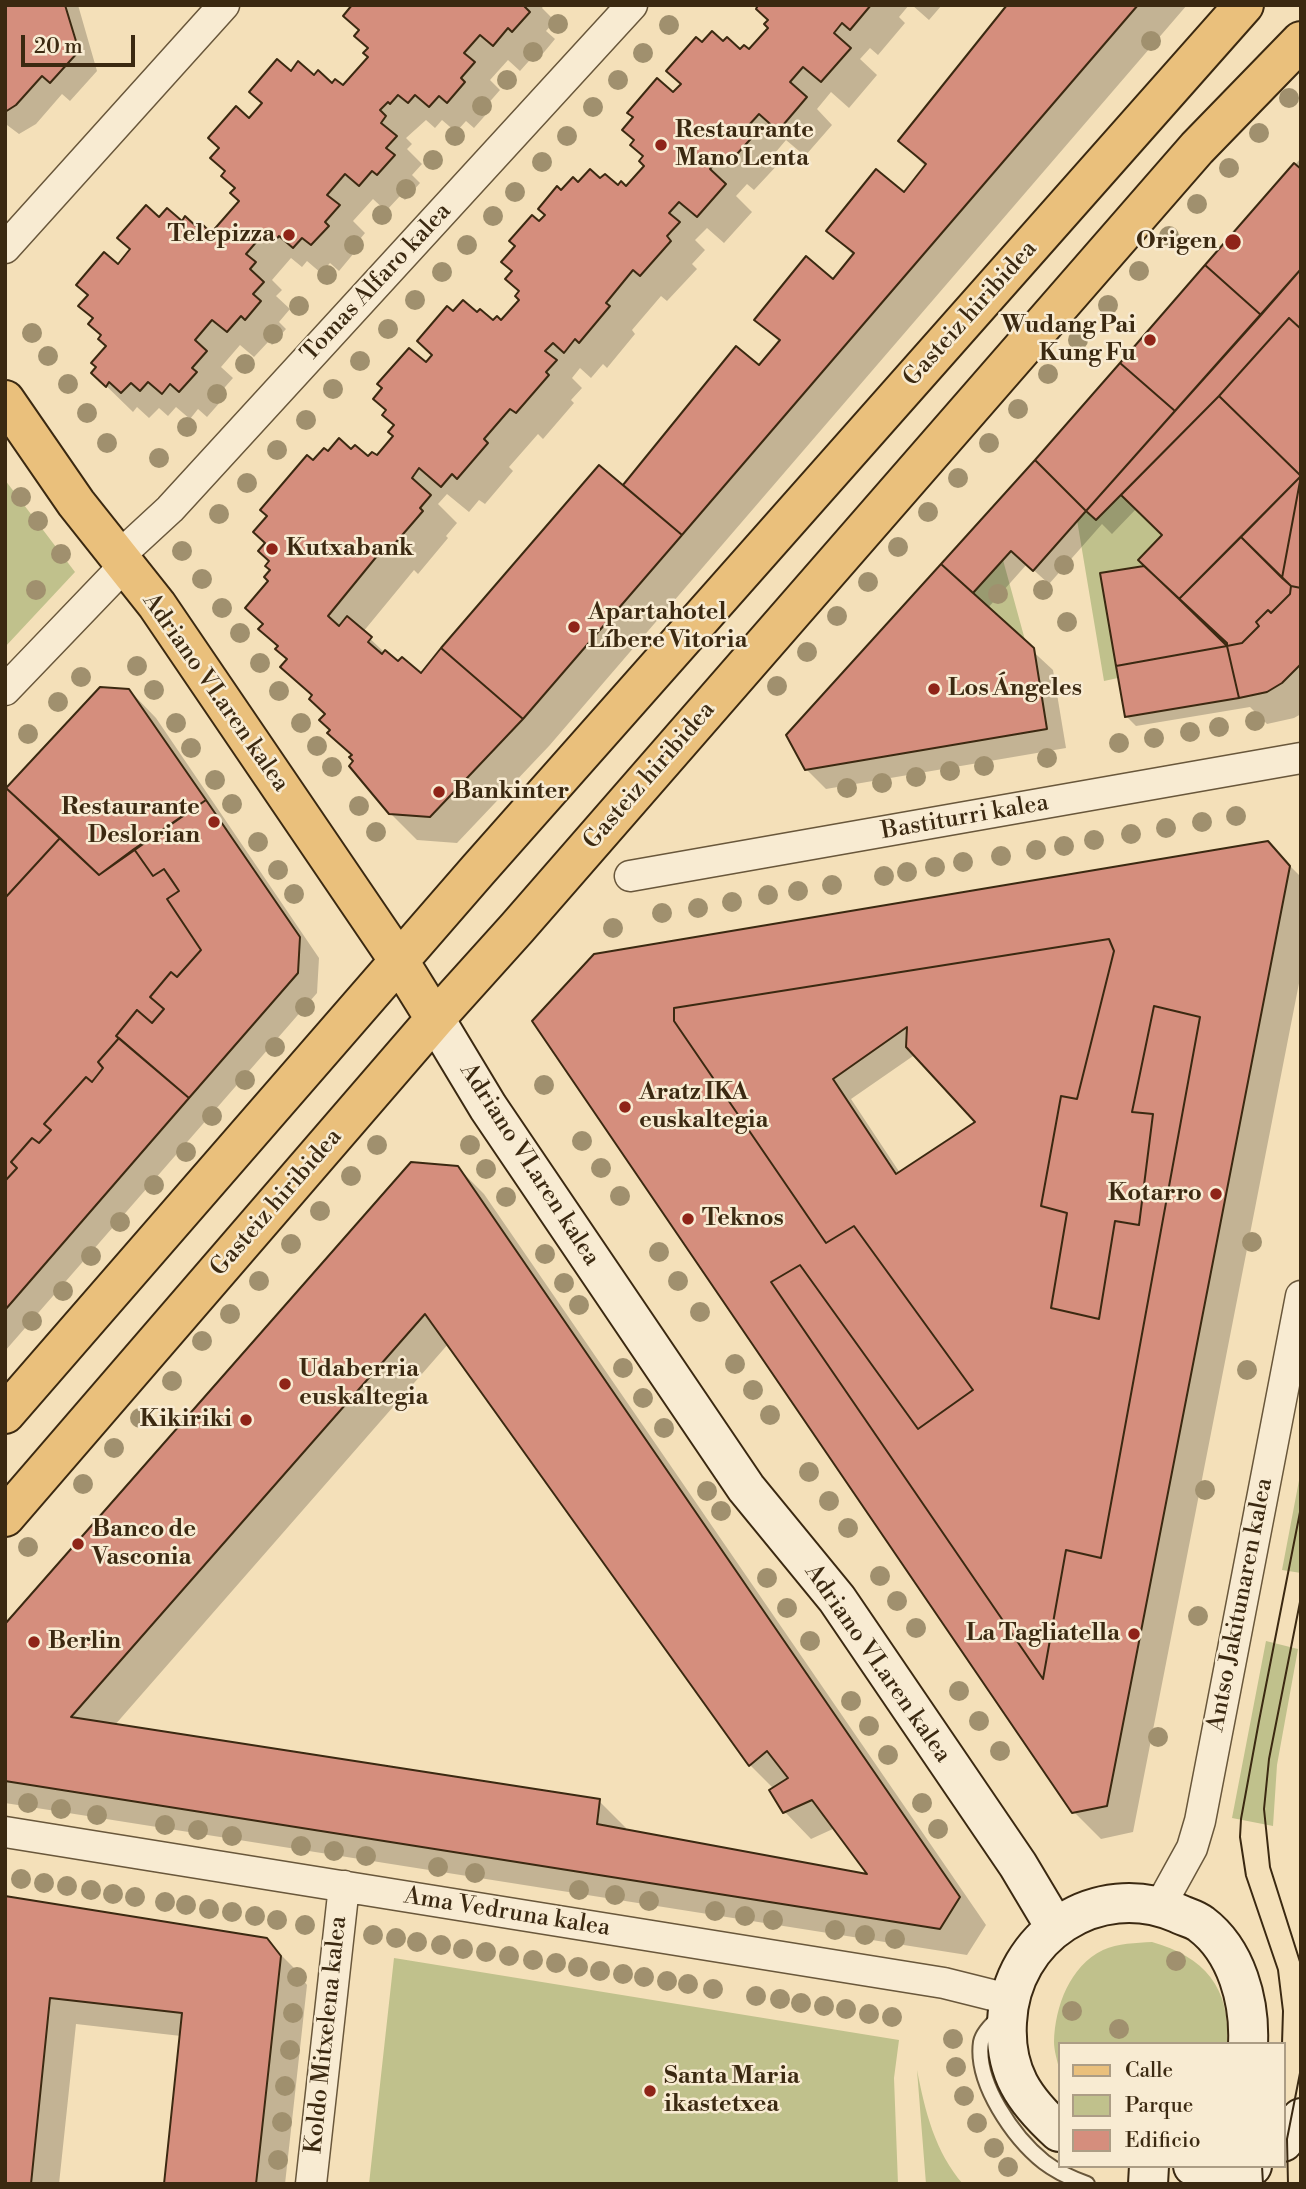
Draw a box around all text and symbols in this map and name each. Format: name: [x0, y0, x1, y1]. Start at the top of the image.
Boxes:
scale bar: [24, 21, 138, 65]
text: 20 m: [34, 34, 83, 60]
place label: Restaurante Mano Lenta: [675, 117, 814, 173]
marker: Restaurante Mano Lenta: [653, 137, 669, 153]
street label: Tomas Alfaro kalea: [296, 198, 458, 368]
place label: Telepizza: [168, 221, 275, 249]
marker: Telepizza: [281, 227, 297, 243]
place label: Origen: [1136, 228, 1217, 256]
marker: Origen: [1223, 232, 1243, 252]
street label: Gasteiz hiribidea: [898, 235, 1044, 393]
place label: Wudang Pai Kung Fu: [1001, 312, 1136, 368]
marker: Wudang Pai Kung Fu: [1142, 332, 1158, 348]
place label: Kutxabank: [286, 535, 413, 563]
marker: Kutxabank: [264, 541, 280, 557]
street label: Adriano VI.aren kalea: [136, 588, 294, 798]
place label: Apartahotel Líbere Vitoria: [588, 599, 747, 655]
marker: Apartahotel Líbere Vitoria: [566, 619, 582, 635]
place label: Los Ángeles: [948, 675, 1082, 703]
marker: Los Ángeles: [926, 681, 942, 697]
street label: Gasteiz hiribidea: [578, 696, 722, 856]
place label: Bankinter: [453, 778, 569, 806]
marker: Bankinter: [431, 784, 447, 800]
street label: Bastiturri kalea: [879, 789, 1051, 847]
place label: Restaurante Deslorian: [61, 794, 200, 850]
marker: Restaurante Deslorian: [206, 814, 222, 830]
street label: Adriano VI.aren kalea: [453, 1058, 605, 1272]
place label: Aratz IKA euskaltegia: [639, 1079, 768, 1135]
marker: Aratz IKA euskaltegia: [617, 1099, 633, 1115]
street label: Gasteiz hiribidea: [205, 1123, 349, 1283]
place label: Kotarro: [1108, 1180, 1202, 1208]
marker: Kotarro: [1208, 1186, 1224, 1202]
place label: Teknos: [702, 1205, 784, 1233]
marker: Teknos: [680, 1211, 696, 1227]
place label: Udaberria euskaltegia: [299, 1356, 428, 1412]
marker: Udaberria euskaltegia: [277, 1376, 293, 1392]
place label: Kikiriki: [140, 1406, 232, 1434]
marker: Kikiriki: [238, 1412, 254, 1428]
street label: Antso Jakitunaren kalea: [1202, 1476, 1280, 1734]
place label: Banco de Vasconia: [92, 1516, 196, 1572]
marker: Banco de Vasconia: [70, 1536, 86, 1552]
street label: Adriano VI.aren kalea: [798, 1559, 956, 1769]
place label: La Tagliatella: [966, 1620, 1120, 1648]
marker: La Tagliatella: [1126, 1626, 1142, 1642]
place label: Berlin: [48, 1628, 121, 1656]
marker: Berlin: [26, 1634, 42, 1650]
street label: Ama Vedruna kalea: [402, 1882, 612, 1944]
street label: Koldo Mitxelena kalea: [300, 1915, 354, 2155]
legend: [1058, 2042, 1285, 2168]
text: Calle: [1125, 2058, 1173, 2084]
place label: Santa Maria ikastetxea: [664, 2063, 800, 2119]
marker: Santa Maria ikastetxea: [642, 2083, 658, 2099]
text: Parque: [1125, 2093, 1193, 2119]
text: Edificio: [1125, 2128, 1201, 2154]

